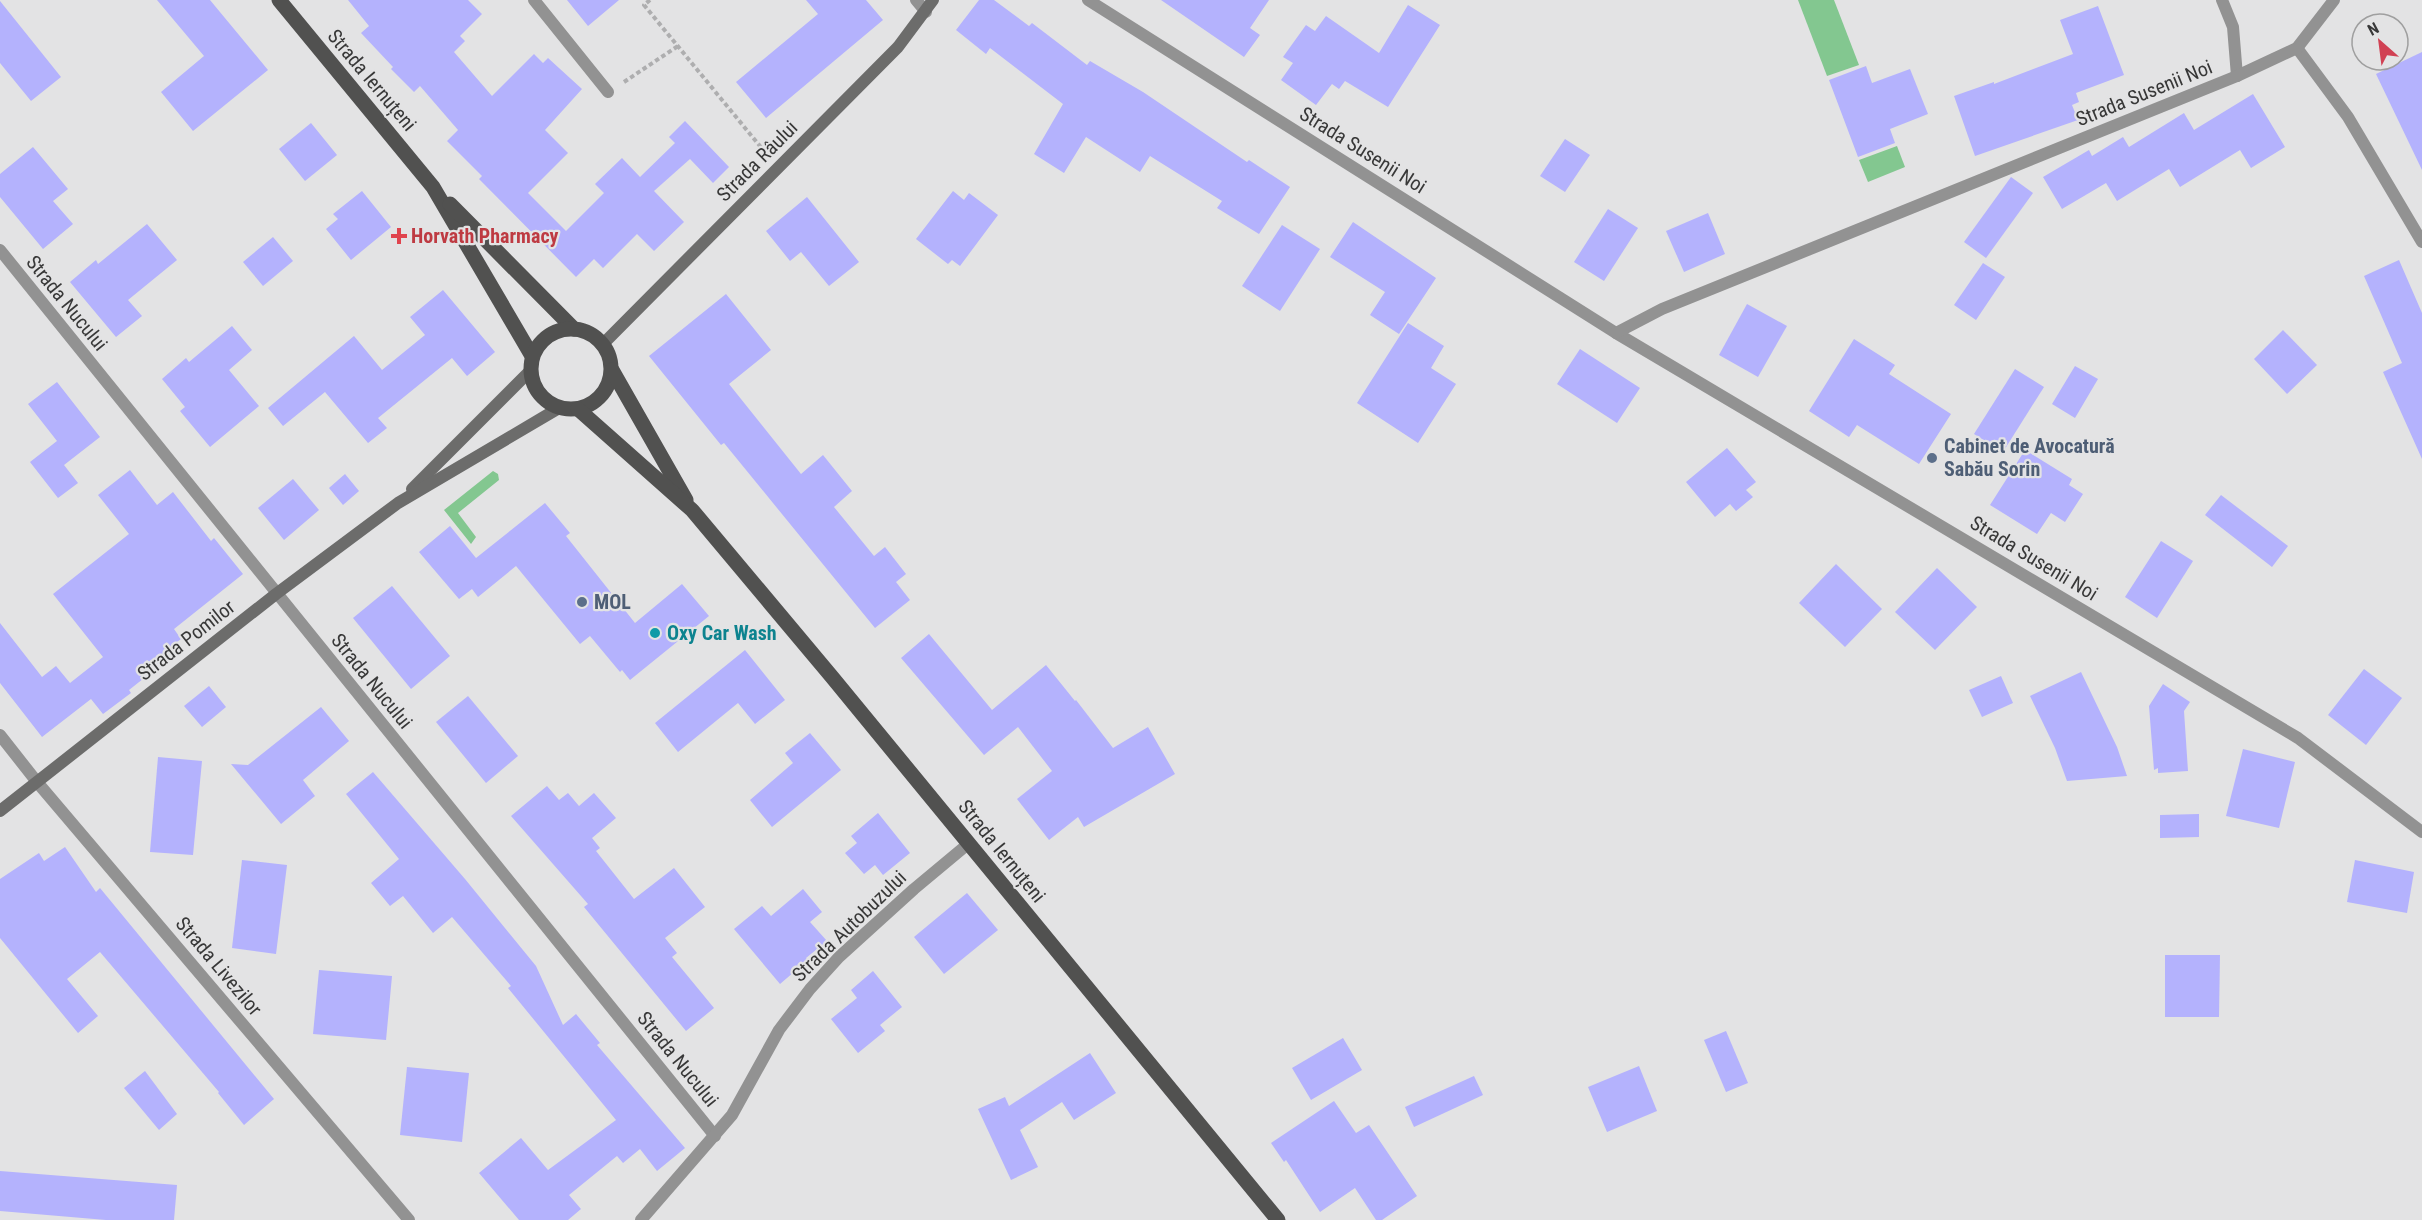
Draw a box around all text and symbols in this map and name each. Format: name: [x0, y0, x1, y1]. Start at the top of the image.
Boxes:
north arrow: [2350, 12, 2410, 72]
text: N: [2364, 19, 2382, 40]
street label: Strada Iernuțeni: [322, 24, 421, 136]
street label: Strada Susenii Noi: [2072, 55, 2216, 131]
street label: Strada Susenii Noi: [1295, 101, 1431, 199]
street label: Strada Râului: [712, 116, 802, 206]
place label: Horvath Pharmacy: [411, 224, 559, 248]
marker: Horvath Pharmacy: [392, 229, 406, 243]
street label: Strada Nucului: [21, 251, 113, 355]
place label: Cabinet de Avocatură Sabău Sorin: [1944, 434, 2115, 481]
marker: Cabinet de Avocatură Sabău Sorin: [1925, 451, 1939, 465]
street label: Strada Susenii Noi: [1966, 510, 2102, 606]
place label: MOL: [594, 590, 631, 614]
street label: Strada Pomilor: [133, 595, 239, 685]
marker: MOL: [575, 595, 589, 609]
place label: Oxy Car Wash: [667, 621, 777, 645]
marker: Oxy Car Wash: [648, 626, 662, 640]
street label: Strada Nucului: [326, 629, 418, 733]
street label: Strada Iernuțeni: [953, 795, 1051, 908]
street label: Strada Autobuzului: [787, 865, 911, 987]
street label: Strada Livezilor: [171, 912, 267, 1020]
street label: Strada Nucului: [632, 1007, 724, 1111]

